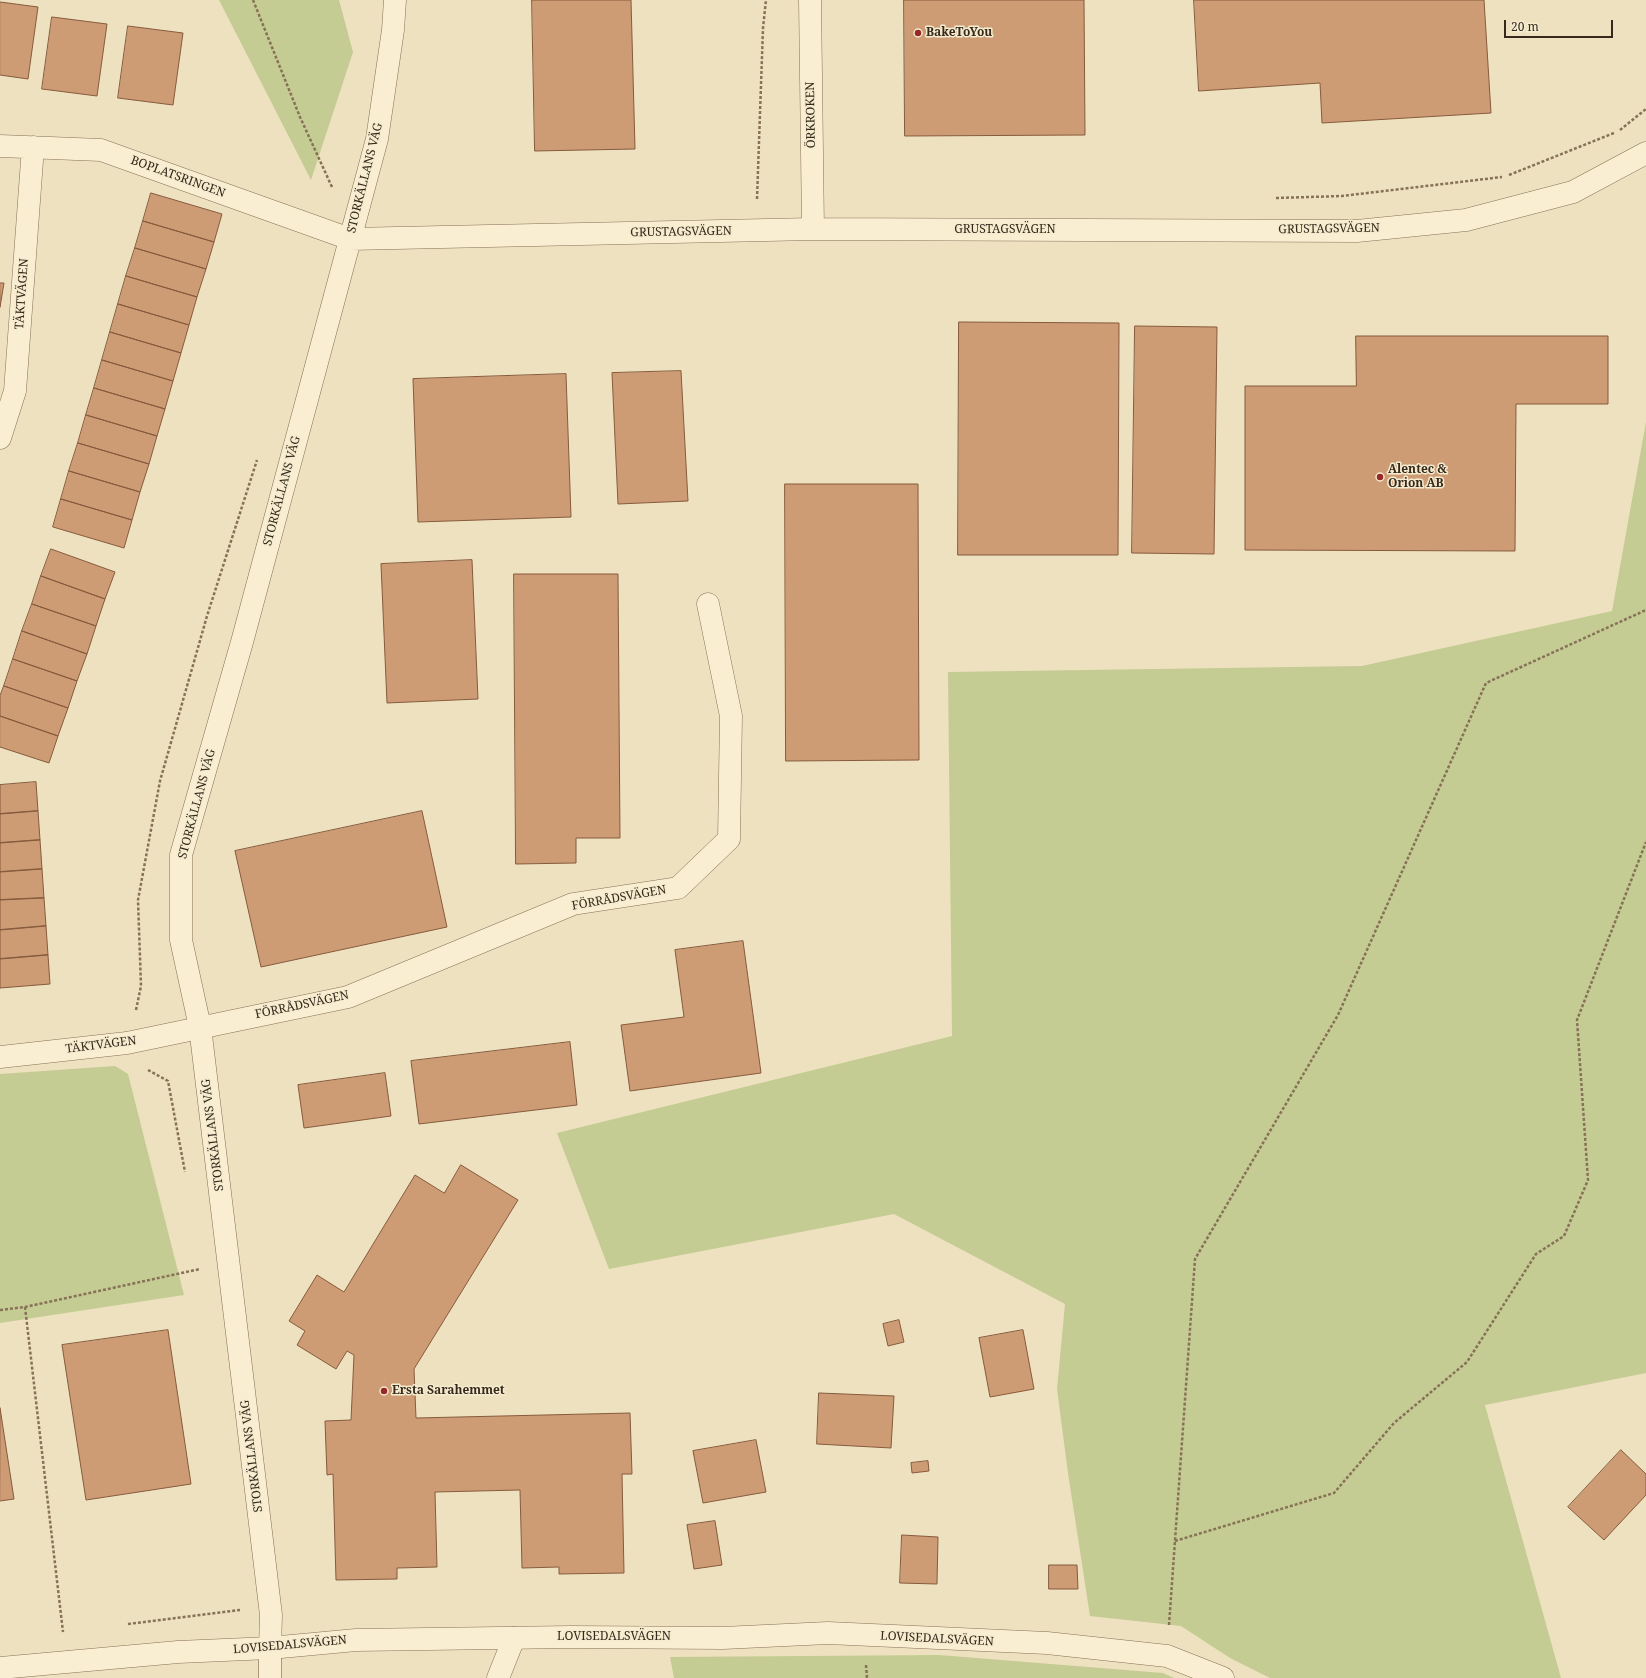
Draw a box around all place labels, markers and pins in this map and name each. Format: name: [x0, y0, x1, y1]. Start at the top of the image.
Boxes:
place label: BakeToYou: [926, 26, 992, 40]
marker: BakeToYou: [913, 28, 923, 38]
place label: Alentec & Orion AB: [1388, 463, 1447, 491]
marker: Alentec & Orion AB: [1375, 472, 1385, 482]
place label: Ersta Sarahemmet: [392, 1384, 505, 1398]
marker: Ersta Sarahemmet: [379, 1386, 389, 1396]

